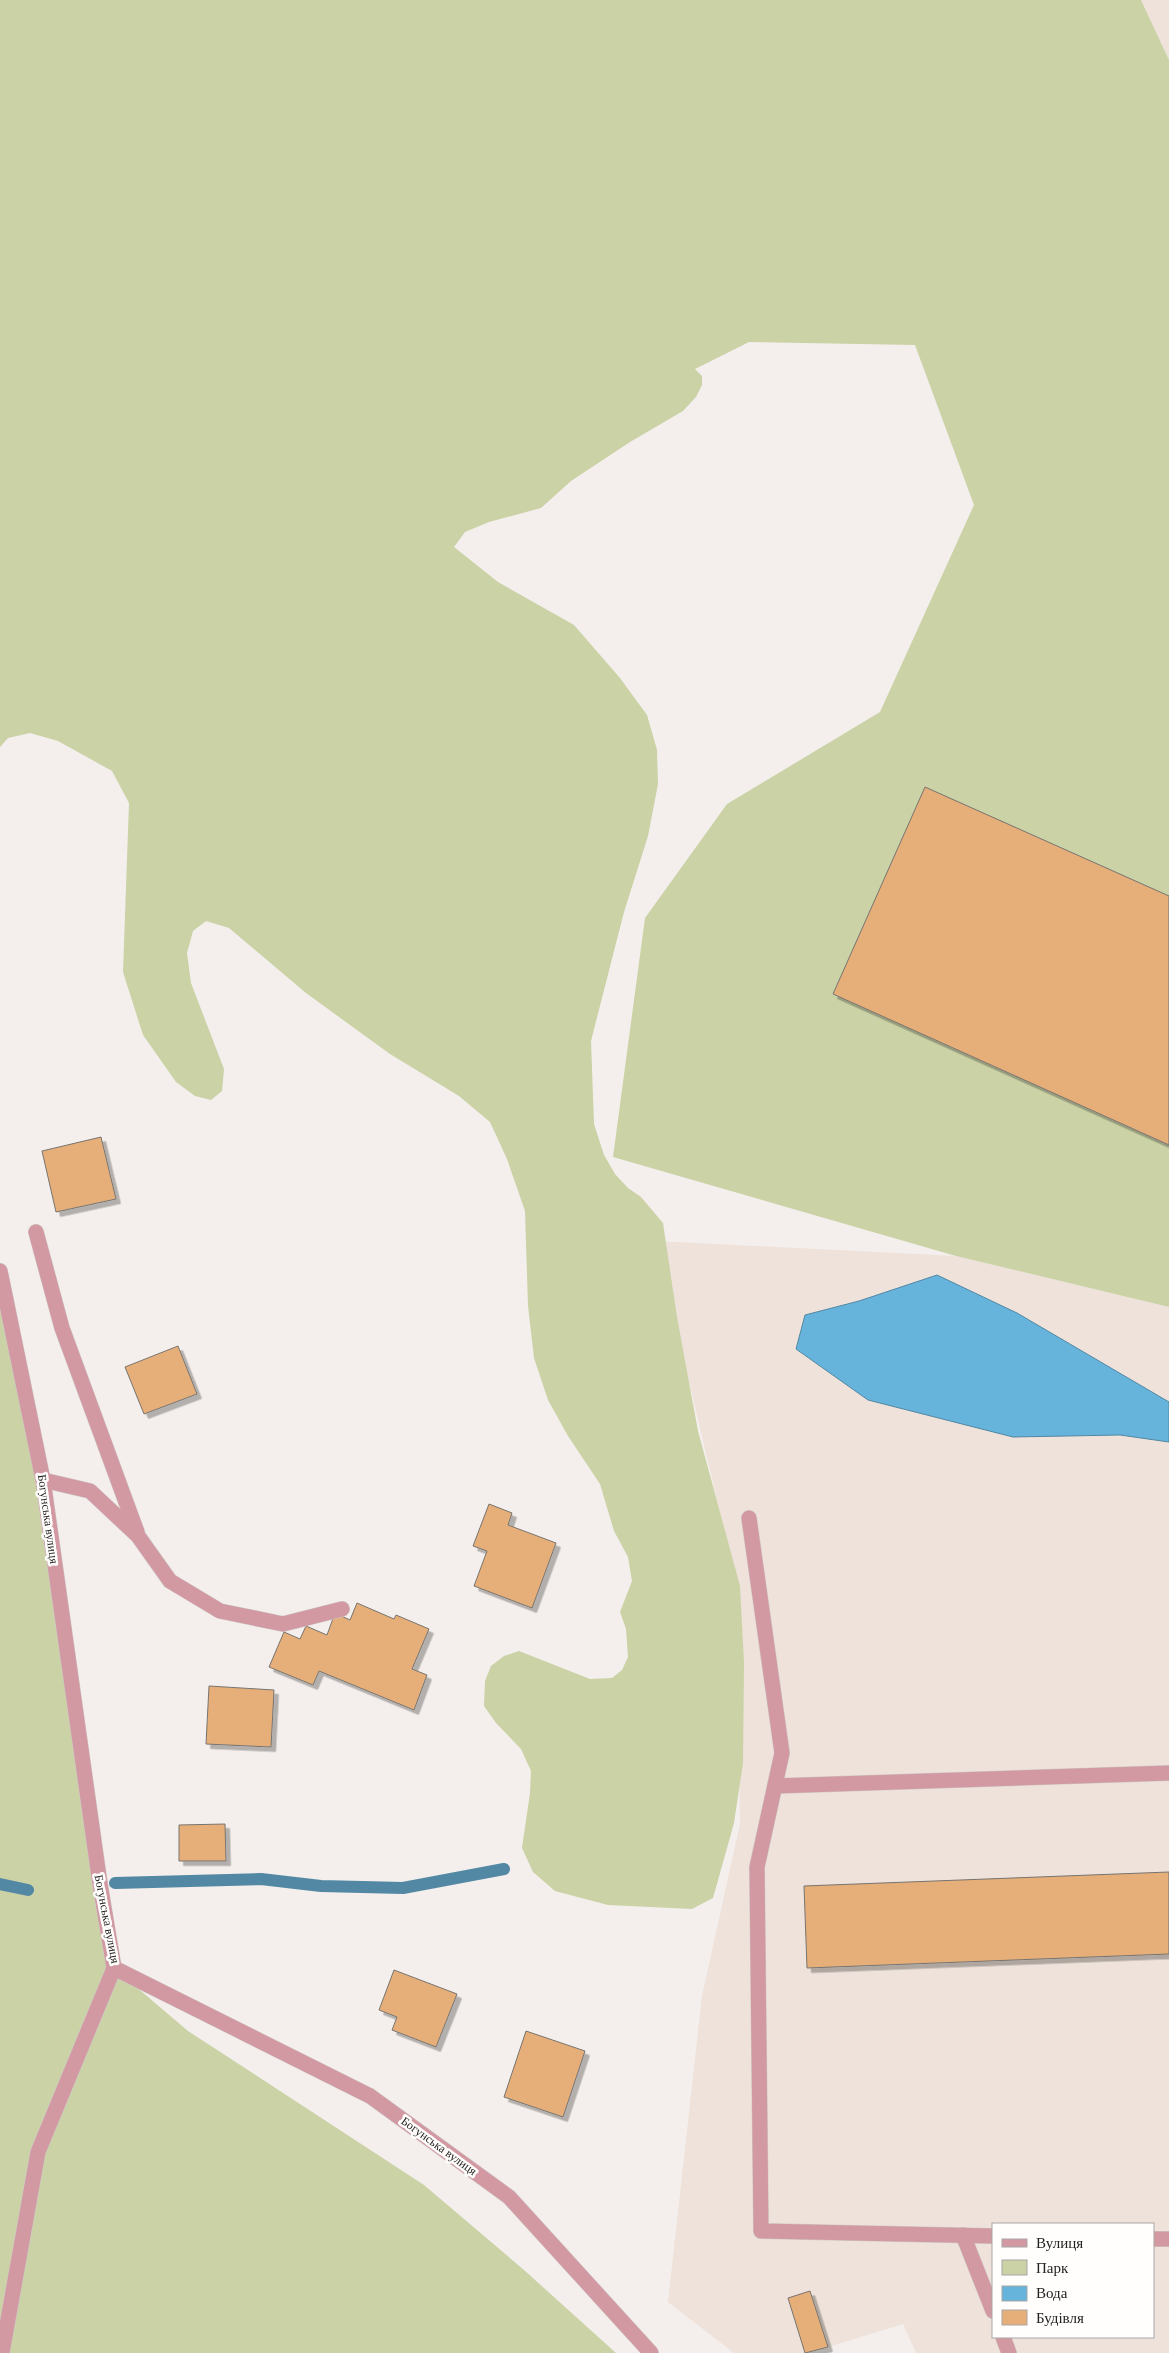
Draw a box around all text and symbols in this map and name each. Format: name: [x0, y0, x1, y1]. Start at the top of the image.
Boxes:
street label: Богунська вулиця: [35, 1473, 61, 1565]
street label: Богунська вулиця: [92, 1873, 123, 1965]
street label: Богунська вулиця: [398, 2114, 480, 2178]
legend: [992, 2223, 1154, 2338]
text: Вулиця: [1036, 2235, 1083, 2251]
text: Парк: [1036, 2260, 1069, 2276]
text: Вода: [1036, 2285, 1068, 2301]
text: Будівля: [1036, 2310, 1084, 2326]

